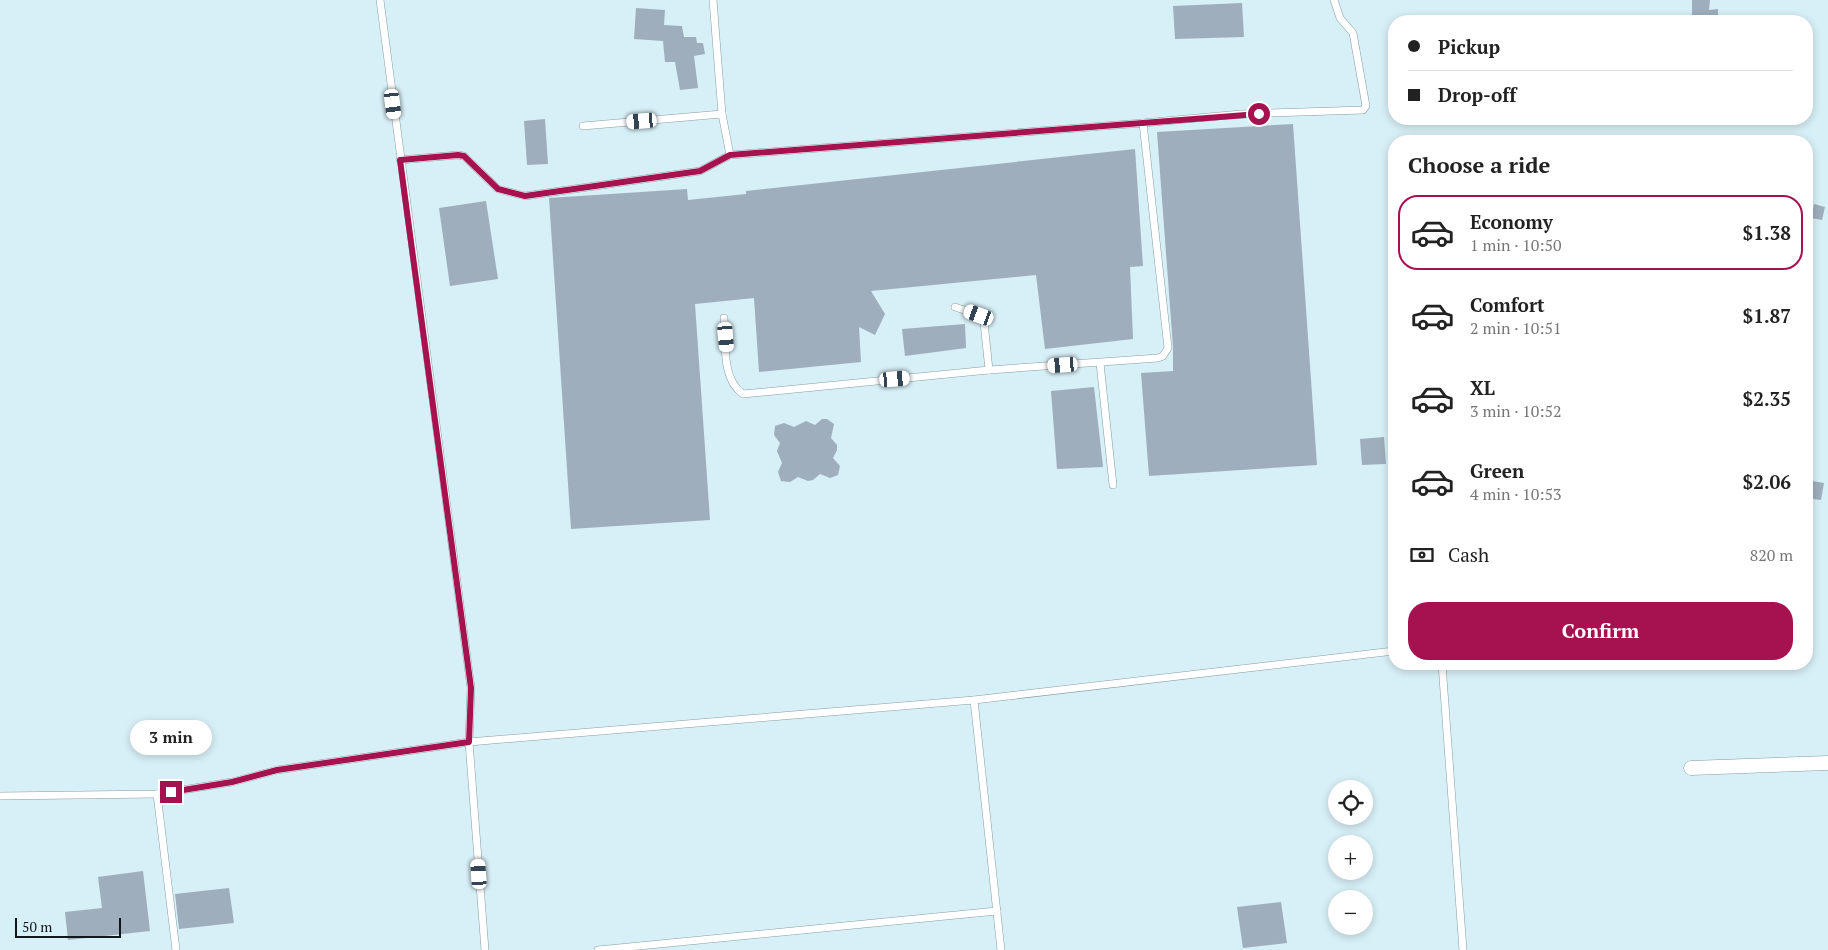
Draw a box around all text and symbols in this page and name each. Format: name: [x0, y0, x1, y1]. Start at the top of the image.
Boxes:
text: Pickup: [1438, 34, 1500, 59]
text: Drop-off: [1438, 82, 1516, 107]
car: [383, 88, 402, 120]
route start: [1248, 103, 1270, 125]
car: [626, 112, 657, 130]
text: Choose a ride: [1408, 150, 1550, 179]
text: Economy: [1470, 209, 1553, 234]
icon: car: [1410, 210, 1455, 255]
text: $1.38: [1742, 220, 1791, 245]
text: 1 min · 10:50: [1470, 234, 1562, 256]
text: Comfort: [1470, 292, 1545, 317]
icon: car: [1410, 293, 1455, 338]
car: [962, 303, 995, 327]
text: $1.87: [1742, 303, 1791, 328]
text: 2 min · 10:51: [1470, 317, 1562, 339]
car: [717, 321, 734, 353]
car: [1047, 356, 1078, 374]
car: [879, 370, 910, 388]
text: XL: [1470, 375, 1495, 400]
icon: car: [1410, 376, 1455, 421]
text: $2.35: [1742, 386, 1791, 411]
text: 3 min · 10:52: [1470, 400, 1562, 422]
text: Green: [1470, 458, 1524, 483]
icon: car: [1410, 459, 1455, 504]
text: $2.06: [1742, 469, 1791, 494]
text: 4 min · 10:53: [1470, 483, 1562, 505]
icon: cash: [1408, 541, 1436, 569]
text: Cash: [1448, 542, 1489, 567]
text: 820 m: [1750, 544, 1793, 566]
button: Confirm: [1408, 602, 1793, 660]
callout: 3 min: [130, 720, 212, 754]
text: 3 min: [149, 726, 193, 748]
map controls: [1328, 780, 1373, 935]
button: locate: [1328, 780, 1373, 825]
route end: [160, 781, 182, 803]
button: +: [1328, 835, 1373, 880]
car: [470, 859, 487, 889]
button: −: [1328, 890, 1373, 935]
scale bar: [15, 915, 121, 938]
text: 50 m: [22, 917, 52, 936]

